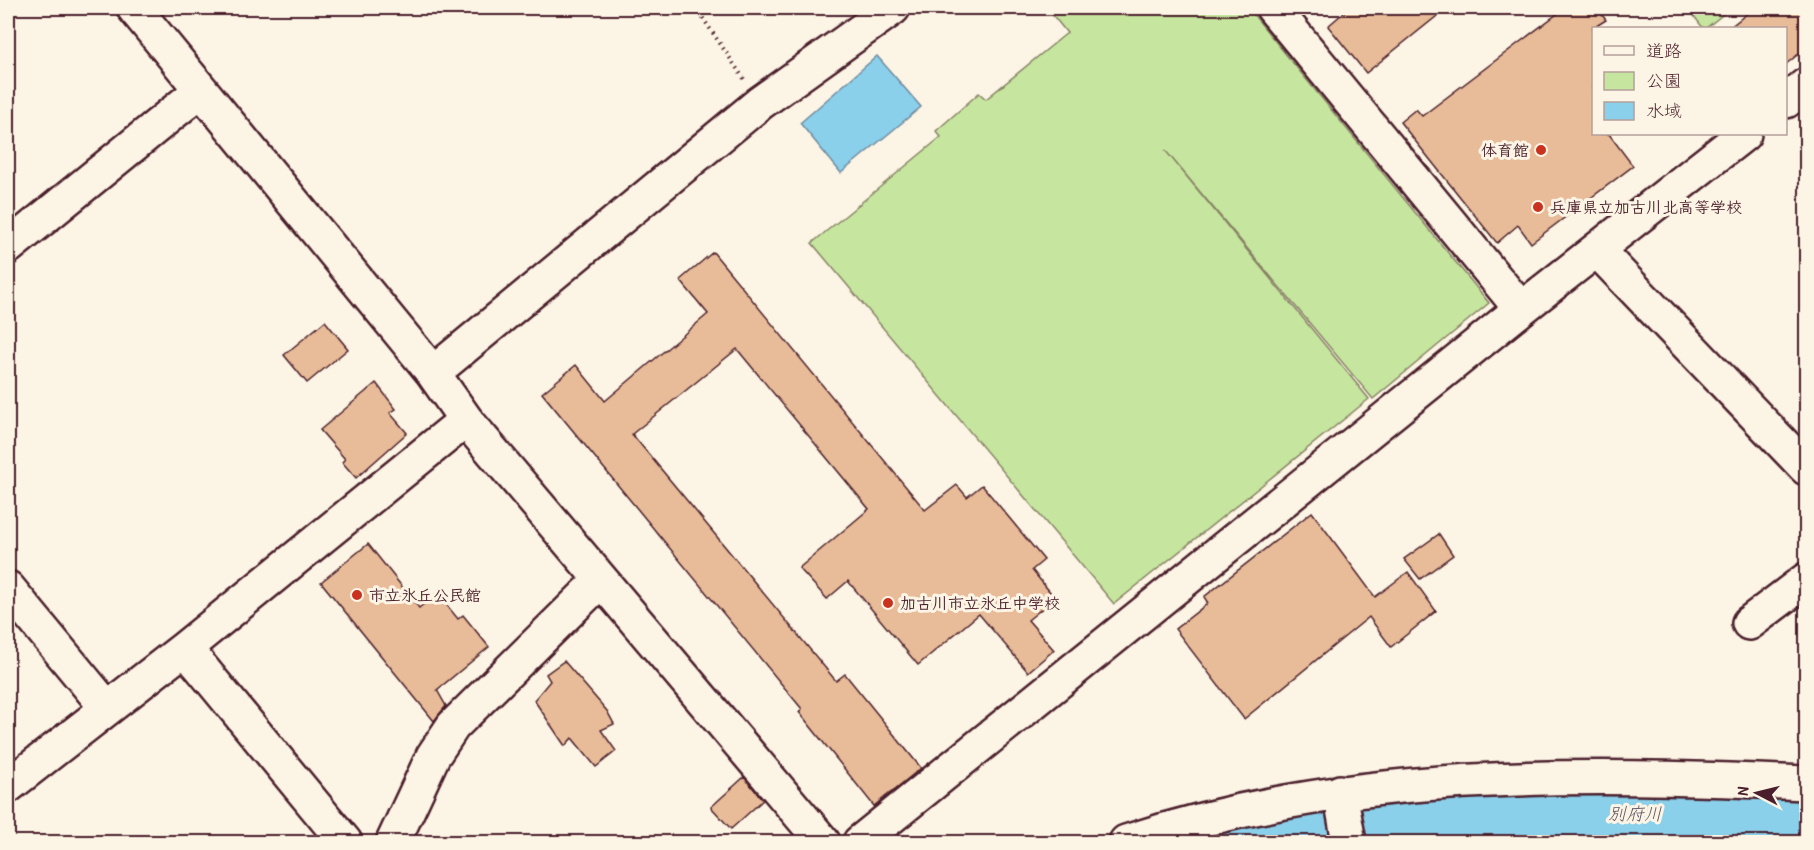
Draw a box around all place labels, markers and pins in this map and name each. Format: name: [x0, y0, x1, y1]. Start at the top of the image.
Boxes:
place label: 体育館: [1481, 139, 1529, 161]
marker: 体育館: [1534, 143, 1548, 157]
place label: 兵庫県立加古川北高等学校: [1550, 196, 1742, 218]
marker: 兵庫県立加古川北高等学校: [1531, 200, 1545, 214]
place label: 市立氷丘公民館: [369, 584, 481, 606]
marker: 市立氷丘公民館: [350, 588, 364, 602]
place label: 加古川市立氷丘中学校: [900, 592, 1060, 614]
marker: 加古川市立氷丘中学校: [881, 596, 895, 610]

